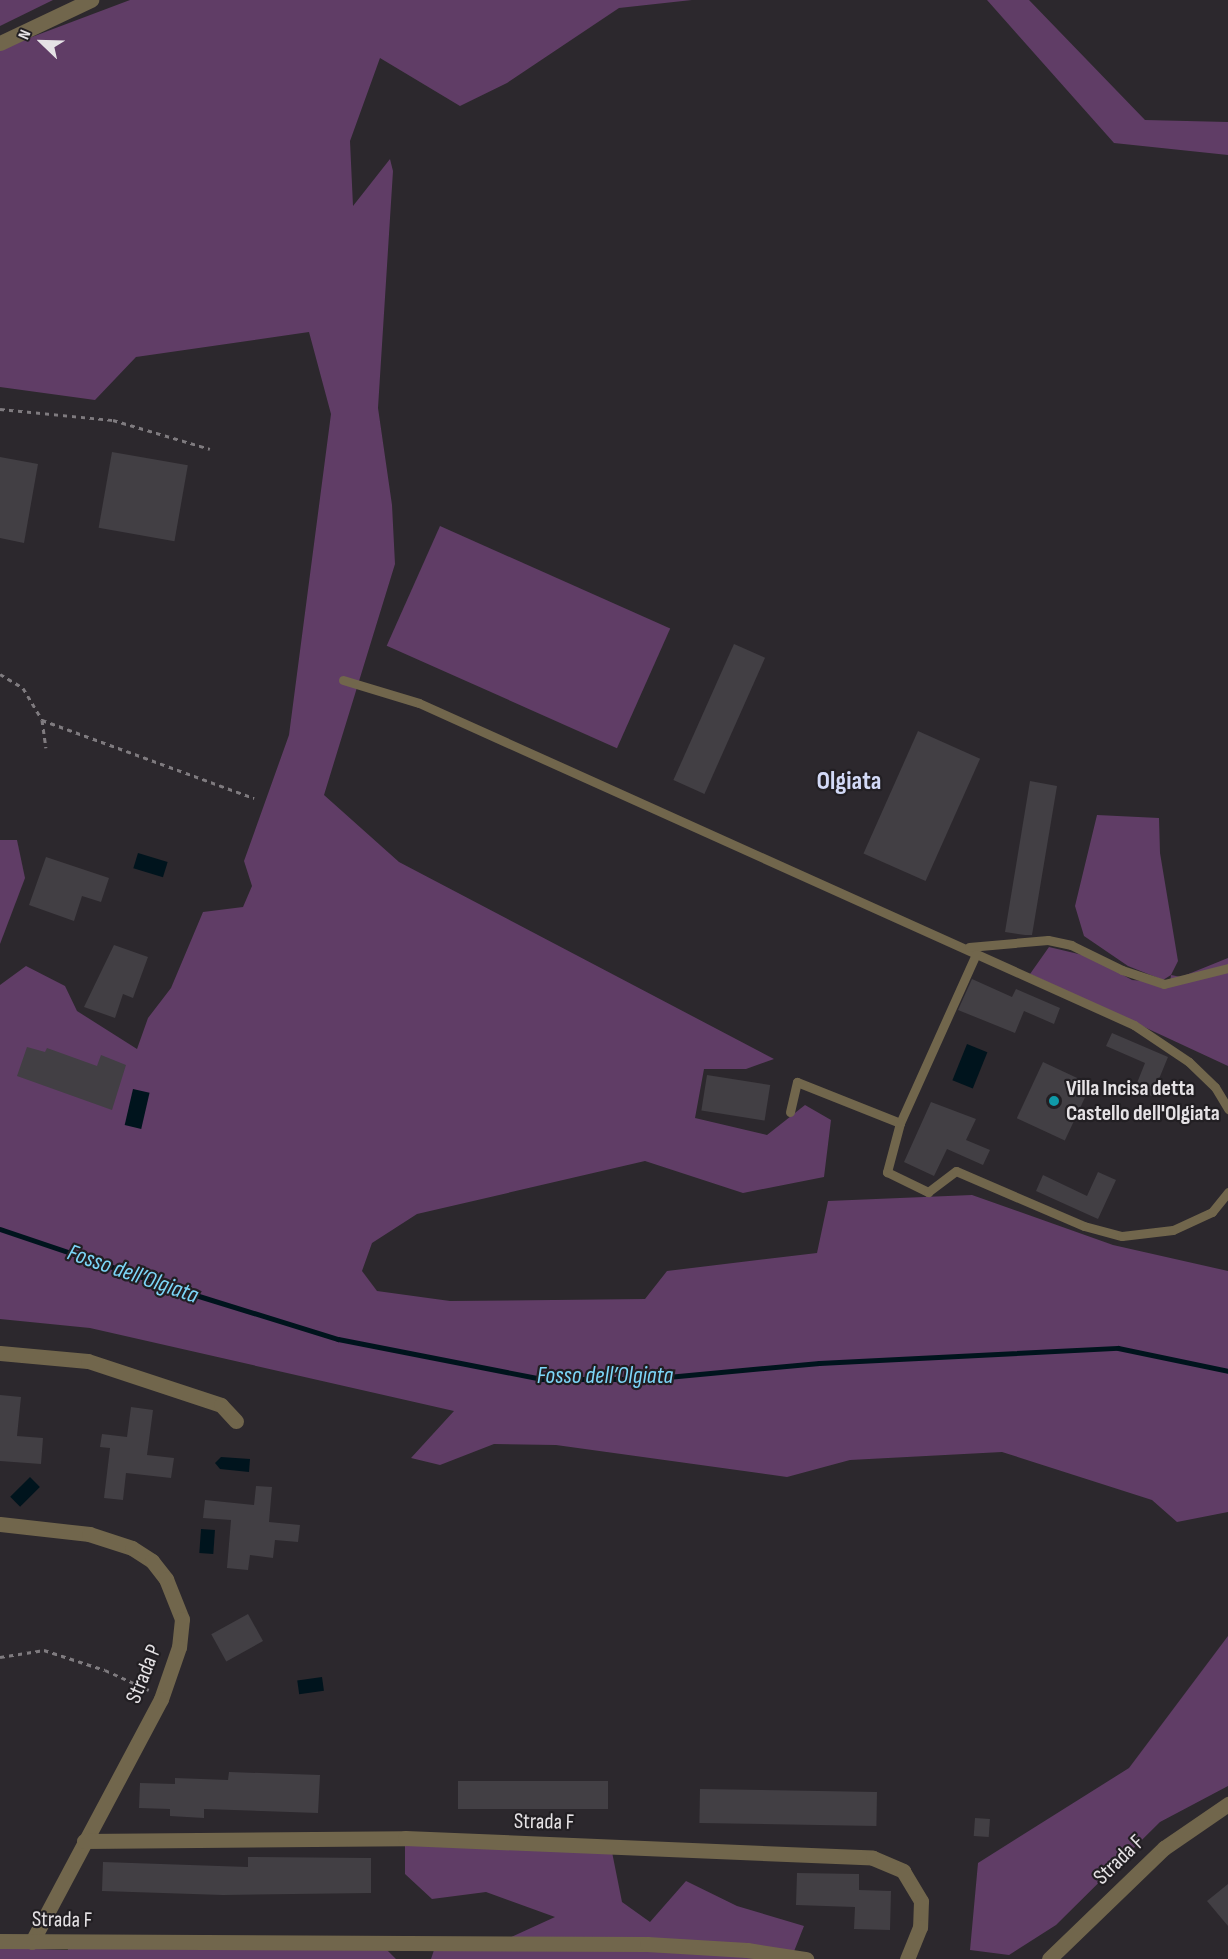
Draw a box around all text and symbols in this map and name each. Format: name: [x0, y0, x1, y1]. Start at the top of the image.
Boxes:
north arrow: [12, 12, 72, 72]
text: N: [15, 27, 35, 42]
district label: Olgiata: [817, 766, 881, 798]
place label: Villa Incisa detta Castello dell'Olgiata: [1066, 1075, 1220, 1126]
marker: Villa Incisa detta Castello dell'Olgiata: [1047, 1094, 1061, 1108]
water label: Fosso dell’Olgiata: [64, 1238, 202, 1310]
water label: Fosso dell’Olgiata: [537, 1362, 673, 1390]
street label: Strada P: [120, 1641, 168, 1707]
street label: Strada F: [514, 1808, 574, 1836]
street label: Strada F: [1088, 1830, 1150, 1890]
street label: Strada F: [32, 1906, 92, 1934]

